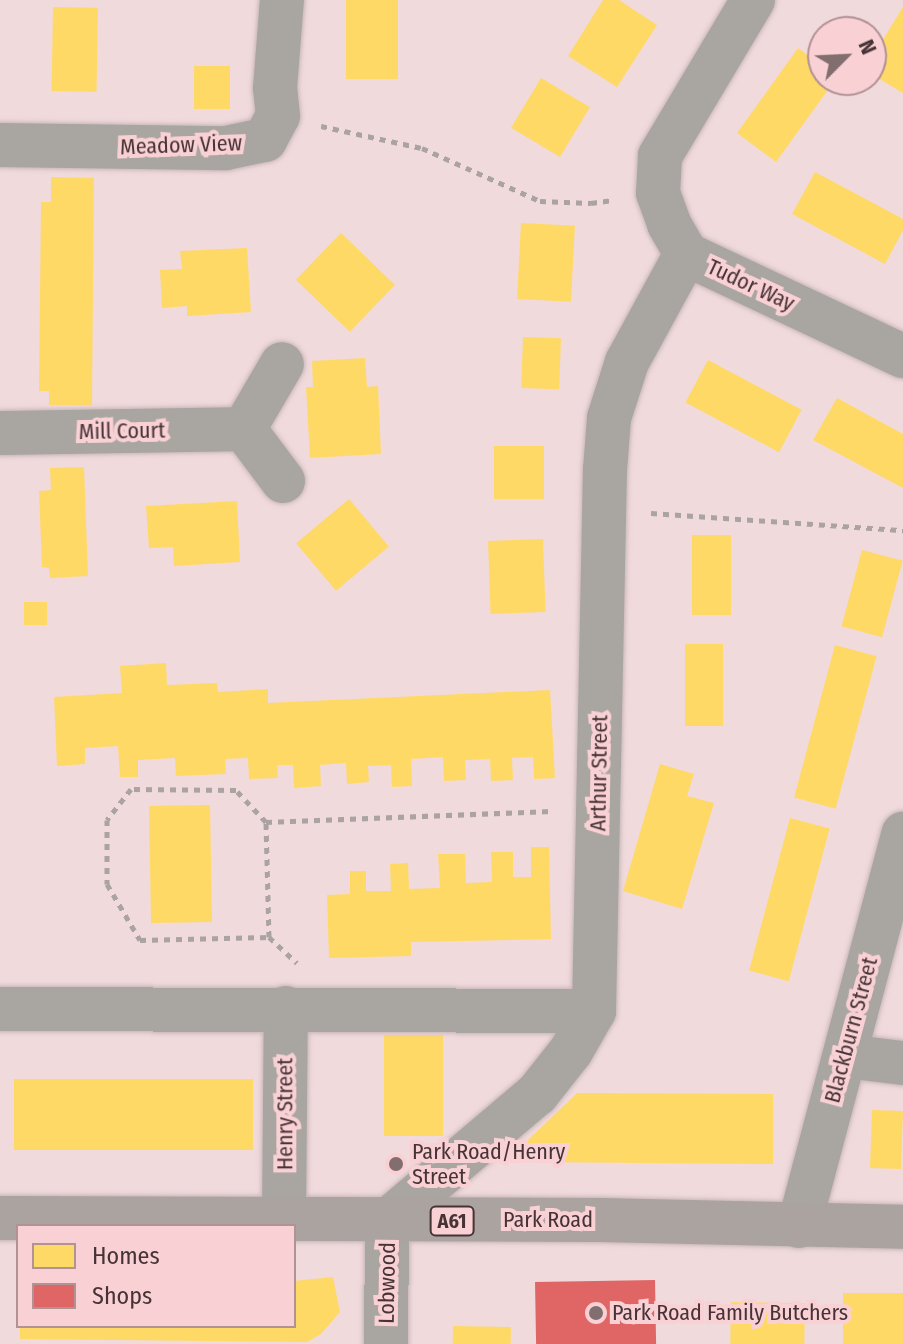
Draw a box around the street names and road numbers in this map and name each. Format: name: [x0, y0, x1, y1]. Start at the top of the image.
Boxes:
street label: Meadow View: [120, 130, 242, 160]
street label: Tudor Way: [703, 253, 799, 317]
street label: Mill Court: [78, 417, 166, 445]
street label: Arthur Street: [585, 715, 613, 831]
street label: Blackburn Street: [819, 954, 883, 1106]
street label: Henry Street: [272, 1058, 298, 1170]
road number: A61: [428, 1205, 476, 1237]
street label: Park Road: [503, 1207, 593, 1233]
street label: Lobwood: [373, 1242, 401, 1324]

